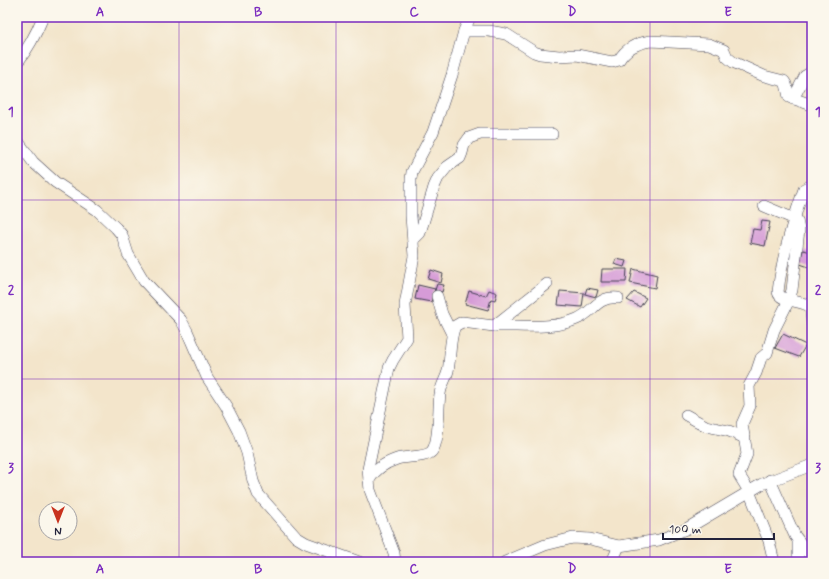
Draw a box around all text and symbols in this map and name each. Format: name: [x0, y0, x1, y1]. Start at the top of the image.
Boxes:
text: A: [96, 4, 104, 21]
text: B: [254, 4, 263, 21]
text: C: [409, 4, 419, 21]
text: D: [568, 4, 577, 21]
text: E: [724, 4, 732, 21]
text: 1: [8, 104, 14, 121]
text: 1: [815, 104, 821, 121]
text: 2: [8, 282, 15, 299]
text: 2: [815, 282, 822, 299]
text: 3: [8, 460, 14, 477]
text: 3: [815, 460, 821, 477]
north arrow: [38, 501, 78, 541]
scale bar: [663, 515, 774, 541]
text: 100 m: [669, 522, 701, 538]
text: N: [54, 523, 62, 537]
text: A: [96, 561, 104, 578]
text: B: [254, 561, 263, 578]
text: C: [409, 561, 419, 578]
text: D: [568, 561, 577, 578]
text: E: [724, 561, 732, 578]

